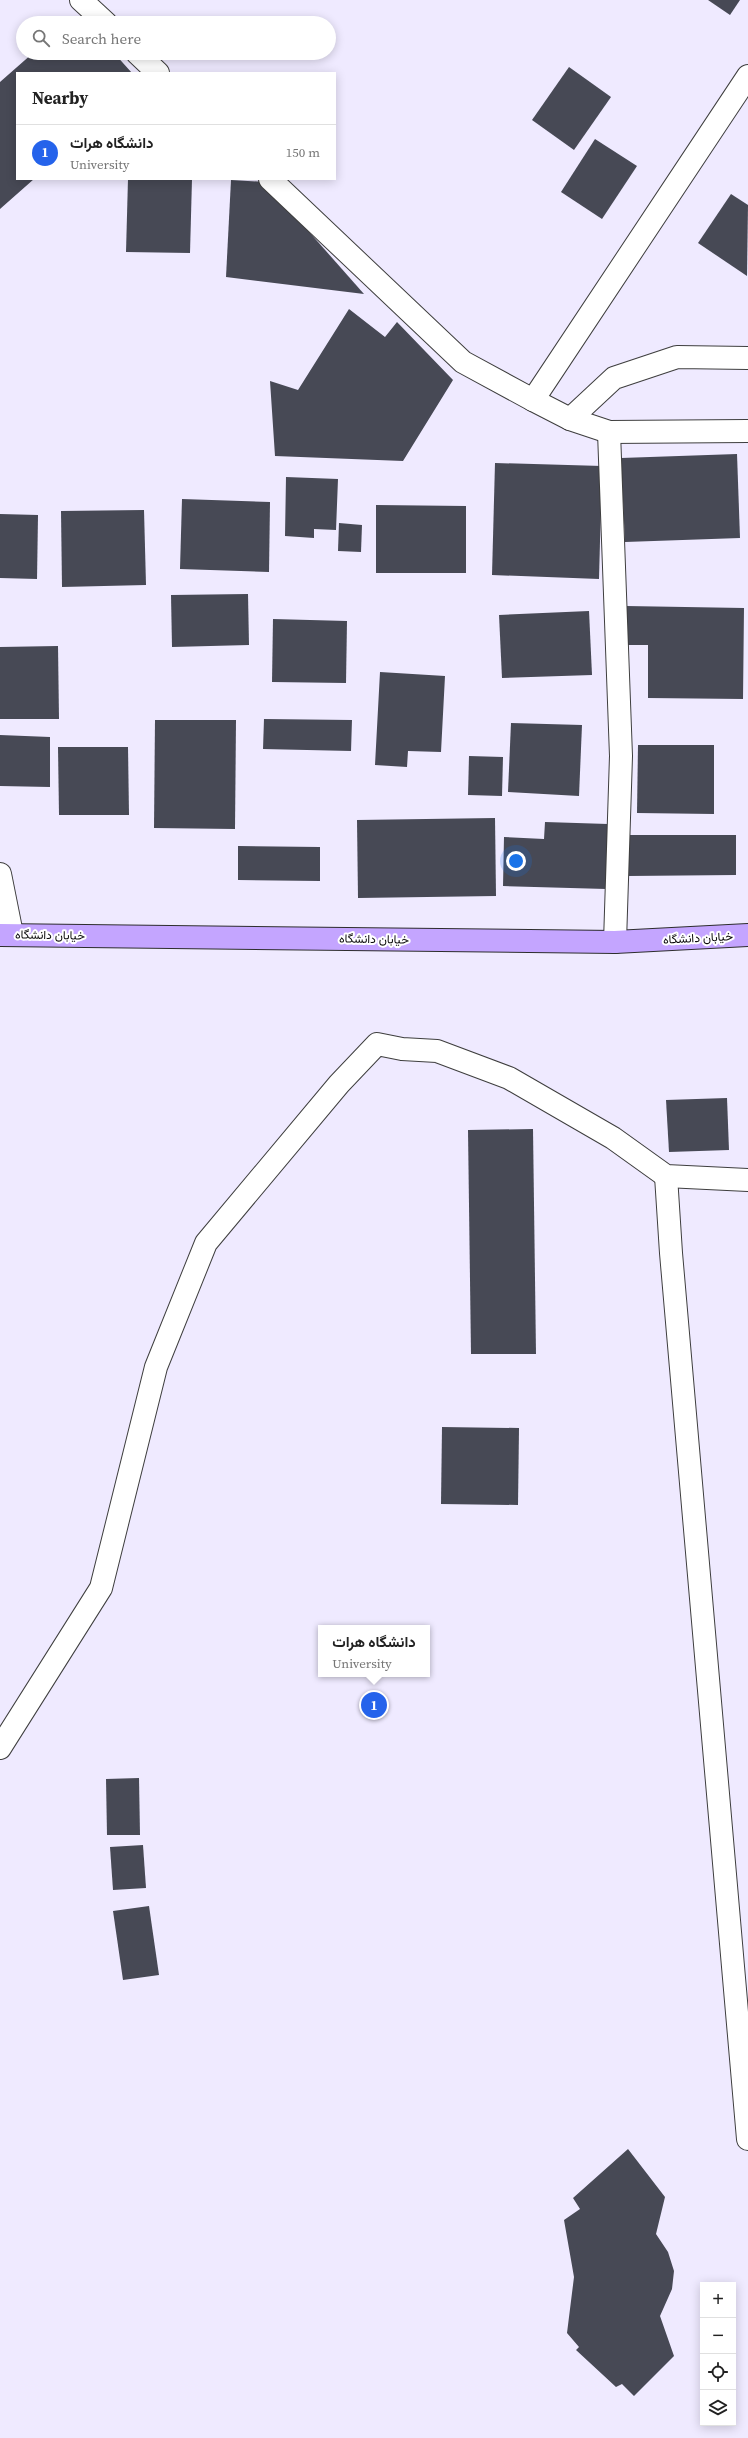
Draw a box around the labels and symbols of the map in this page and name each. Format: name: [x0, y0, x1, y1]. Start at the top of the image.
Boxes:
your location: [506, 851, 526, 871]
street label: خیابان دانشگاه: [15, 926, 85, 944]
street label: خیابان دانشگاه: [663, 928, 733, 948]
street label: خیابان دانشگاه: [339, 930, 409, 948]
pin: 1: [361, 1690, 387, 1720]

